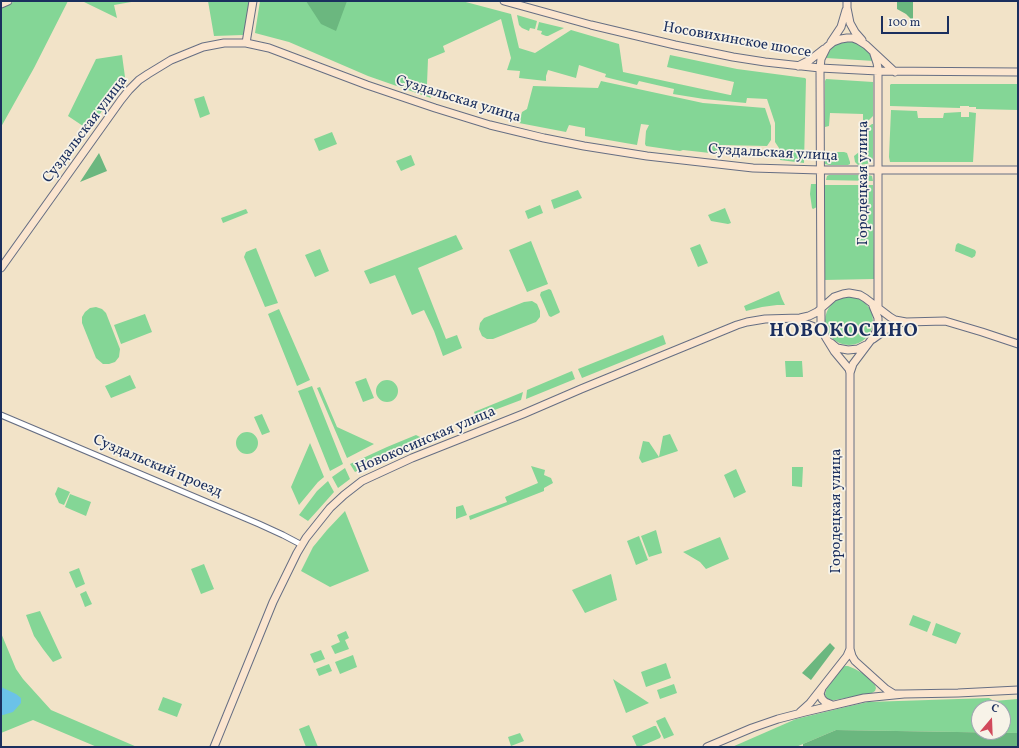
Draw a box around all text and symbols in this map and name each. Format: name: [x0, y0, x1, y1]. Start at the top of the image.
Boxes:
scale bar: [883, 8, 951, 34]
text: 100 m: [888, 15, 920, 31]
street label: Носовихинское шоссе: [661, 19, 813, 63]
street label: Суздальская улица: [393, 72, 523, 128]
street label: Суздальская улица: [40, 73, 132, 187]
street label: Городецкая улица: [855, 121, 873, 245]
street label: Суздальская улица: [708, 142, 838, 166]
district label: НОВОКОСИНО: [769, 322, 919, 344]
street label: Новокосинская улица: [353, 403, 499, 479]
street label: Суздальский проезд: [90, 432, 224, 502]
street label: Городецкая улица: [828, 449, 846, 573]
north arrow: [971, 700, 1011, 740]
text: С: [989, 701, 1001, 717]

